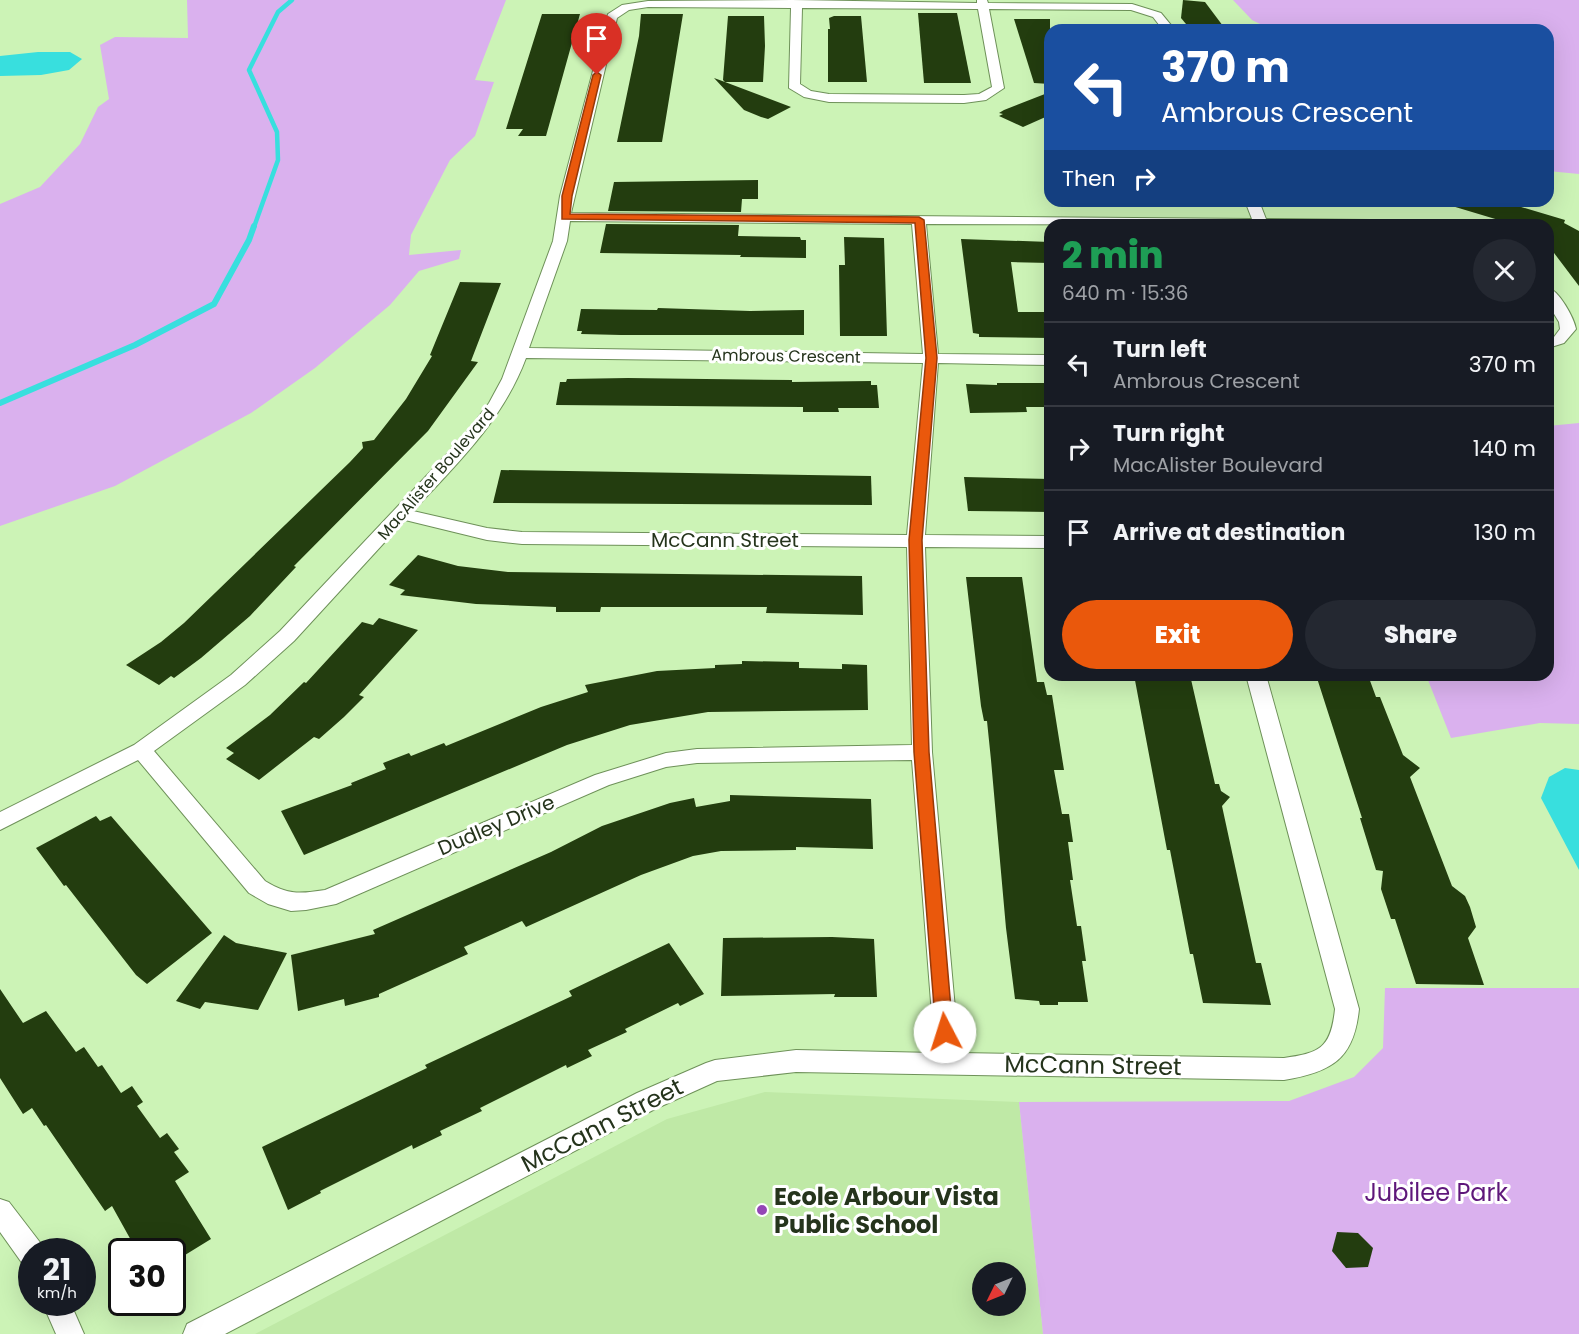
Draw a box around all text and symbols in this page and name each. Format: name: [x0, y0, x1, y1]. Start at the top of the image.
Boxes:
pin: [571, 13, 622, 75]
icon: arrive: [580, 22, 613, 55]
text: 370 m: [1161, 38, 1290, 97]
icon: left: [1062, 48, 1140, 126]
text: Ambrous Crescent: [1161, 94, 1413, 131]
icon: right: [1128, 162, 1161, 195]
text: Then: [1062, 163, 1116, 194]
text: 2 min: [1062, 230, 1164, 281]
button: close: [1473, 239, 1536, 302]
text: 640 m · 15:36: [1062, 279, 1188, 307]
text: Turn left: [1113, 334, 1207, 365]
street label: Ambrous Crescent: [711, 343, 861, 369]
icon: left: [1062, 348, 1095, 381]
text: 370 m: [1469, 349, 1536, 380]
text: Ambrous Crescent: [1113, 367, 1300, 395]
street label: MacAlister Boulevard: [372, 403, 500, 545]
text: Turn right: [1113, 418, 1224, 449]
icon: right: [1062, 432, 1095, 465]
text: 140 m: [1473, 433, 1536, 464]
text: MacAlister Boulevard: [1113, 451, 1323, 479]
icon: arrive: [1062, 516, 1095, 549]
text: Arrive at destination: [1113, 517, 1345, 548]
text: 130 m: [1474, 517, 1536, 548]
street label: McCann Street: [651, 526, 799, 554]
button: Exit: [1062, 600, 1293, 669]
button: Share: [1305, 600, 1536, 669]
street label: Dudley Drive: [433, 788, 559, 862]
position arrow: [913, 1000, 977, 1064]
street label: McCann Street: [1004, 1047, 1182, 1083]
street label: McCann Street: [515, 1070, 689, 1180]
park label: Jubilee Park: [1364, 1176, 1508, 1209]
place label: Ecole Arbour Vista Public School: [774, 1180, 999, 1241]
marker: Ecole Arbour Vista Public School: [755, 1203, 769, 1217]
speed limit sign: 30: [108, 1238, 186, 1316]
text: 21: [43, 1248, 71, 1291]
north arrow: [972, 1262, 1026, 1316]
map controls: [972, 1262, 1026, 1316]
text: km/h: [37, 1282, 77, 1303]

